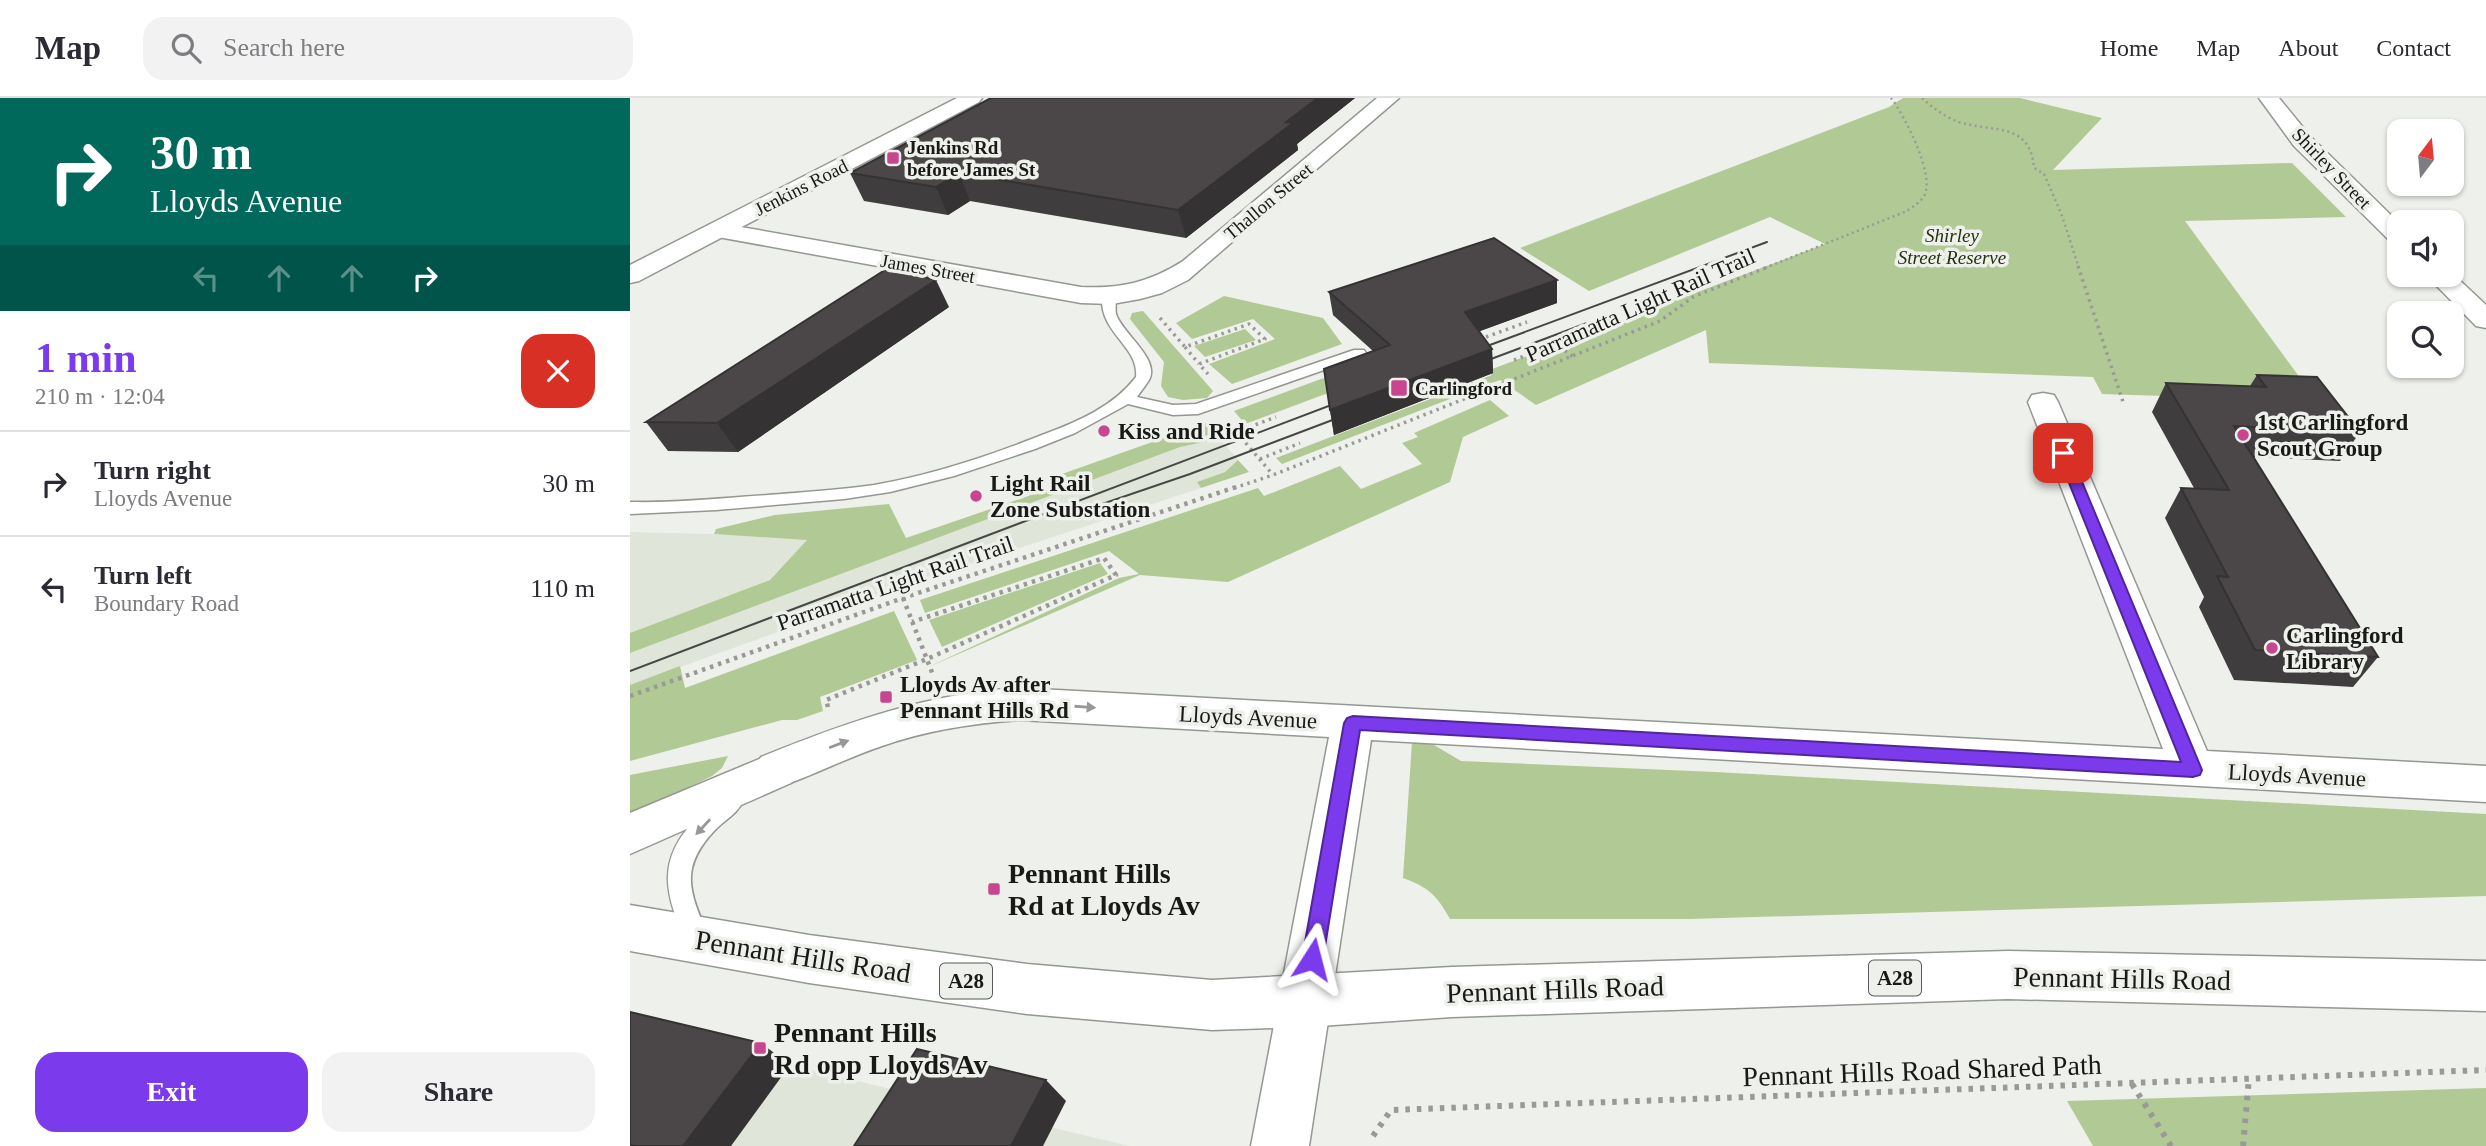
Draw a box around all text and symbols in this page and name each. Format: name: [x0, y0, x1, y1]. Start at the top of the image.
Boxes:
search box: [143, 17, 633, 80]
icon: search: [167, 29, 205, 67]
text: Map: [35, 30, 101, 66]
text: Search here: [223, 33, 345, 62]
text: Home: [2100, 35, 2158, 61]
text: Map: [2196, 35, 2240, 61]
text: About: [2278, 35, 2338, 61]
text: Contact: [2376, 35, 2451, 61]
north arrow: [2387, 119, 2464, 196]
map controls: [2387, 119, 2464, 378]
street label: Shirley Street: [2288, 124, 2376, 214]
text: 30 m: [150, 125, 252, 180]
icon: right: [35, 126, 126, 217]
place label: Jenkins Rd before James St: [907, 137, 1036, 180]
marker: Jenkins Rd before James St: [885, 150, 901, 166]
street label: Jenkins Road: [751, 155, 852, 220]
street label: Thallon Street: [1220, 158, 1317, 244]
text: Lloyds Avenue: [150, 183, 342, 219]
button: sound: [2387, 210, 2464, 287]
park label: Shirley Street Reserve: [1898, 225, 2006, 268]
street label: Parramatta Light Rail Trail: [1522, 244, 1759, 367]
street label: James Street: [879, 250, 977, 287]
icon: left: [187, 259, 225, 297]
icon: ahead: [260, 259, 298, 297]
icon: ahead: [333, 259, 371, 297]
icon: right: [406, 259, 444, 297]
button: search: [2387, 301, 2464, 378]
button: close: [521, 334, 595, 408]
text: 1 min: [35, 335, 137, 381]
marker: Carlingford: [1389, 378, 1409, 398]
place label: Carlingford: [1415, 378, 1513, 399]
text: 210 m · 12:04: [35, 384, 165, 409]
place label: 1st Carlingford Scout Group: [2257, 410, 2409, 461]
place label: Kiss and Ride: [1118, 419, 1255, 444]
marker: Kiss and Ride: [1096, 423, 1112, 439]
pin: [2033, 423, 2093, 483]
marker: 1st Carlingford Scout Group: [2235, 427, 2251, 443]
icon: arrive: [2044, 434, 2082, 472]
text: Turn right: [94, 456, 211, 485]
icon: right: [35, 465, 73, 503]
text: 30 m: [542, 469, 595, 498]
place label: Light Rail Zone Substation: [990, 471, 1151, 522]
text: Lloyds Avenue: [94, 486, 232, 511]
marker: Light Rail Zone Substation: [968, 488, 984, 504]
street label: Parramatta Light Rail Trail: [774, 531, 1017, 636]
text: Turn left: [94, 561, 192, 590]
icon: left: [35, 570, 73, 608]
text: 110 m: [530, 574, 595, 603]
text: Boundary Road: [94, 591, 239, 616]
place label: Carlingford Library: [2286, 623, 2404, 674]
marker: Carlingford Library: [2264, 640, 2280, 656]
place label: Lloyds Av after Pennant Hills Rd: [900, 672, 1069, 723]
marker: Lloyds Av after Pennant Hills Rd: [878, 689, 894, 705]
one-way arrow: [1074, 701, 1096, 712]
street label: Lloyds Avenue: [1178, 701, 1318, 734]
one-way arrow: [829, 738, 850, 749]
street label: Lloyds Avenue: [2227, 759, 2367, 792]
one-way arrow: [696, 818, 712, 835]
place label: Pennant Hills Rd at Lloyds Av: [1008, 858, 1200, 921]
marker: Pennant Hills Rd at Lloyds Av: [986, 881, 1002, 897]
position arrow: [1275, 922, 1349, 996]
street label: Pennant Hills Road: [693, 924, 913, 989]
road number: A28: [1869, 960, 1921, 996]
street label: Pennant Hills Road: [2013, 961, 2231, 996]
road number: A28: [940, 964, 992, 998]
street label: Pennant Hills Road: [1446, 970, 1664, 1009]
place label: Pennant Hills Rd opp Lloyds Av: [774, 1017, 987, 1080]
marker: Pennant Hills Rd opp Lloyds Av: [752, 1040, 768, 1056]
street label: Pennant Hills Road Shared Path: [1742, 1049, 2102, 1092]
button: Exit: [35, 1052, 308, 1132]
button: Share: [322, 1052, 595, 1132]

